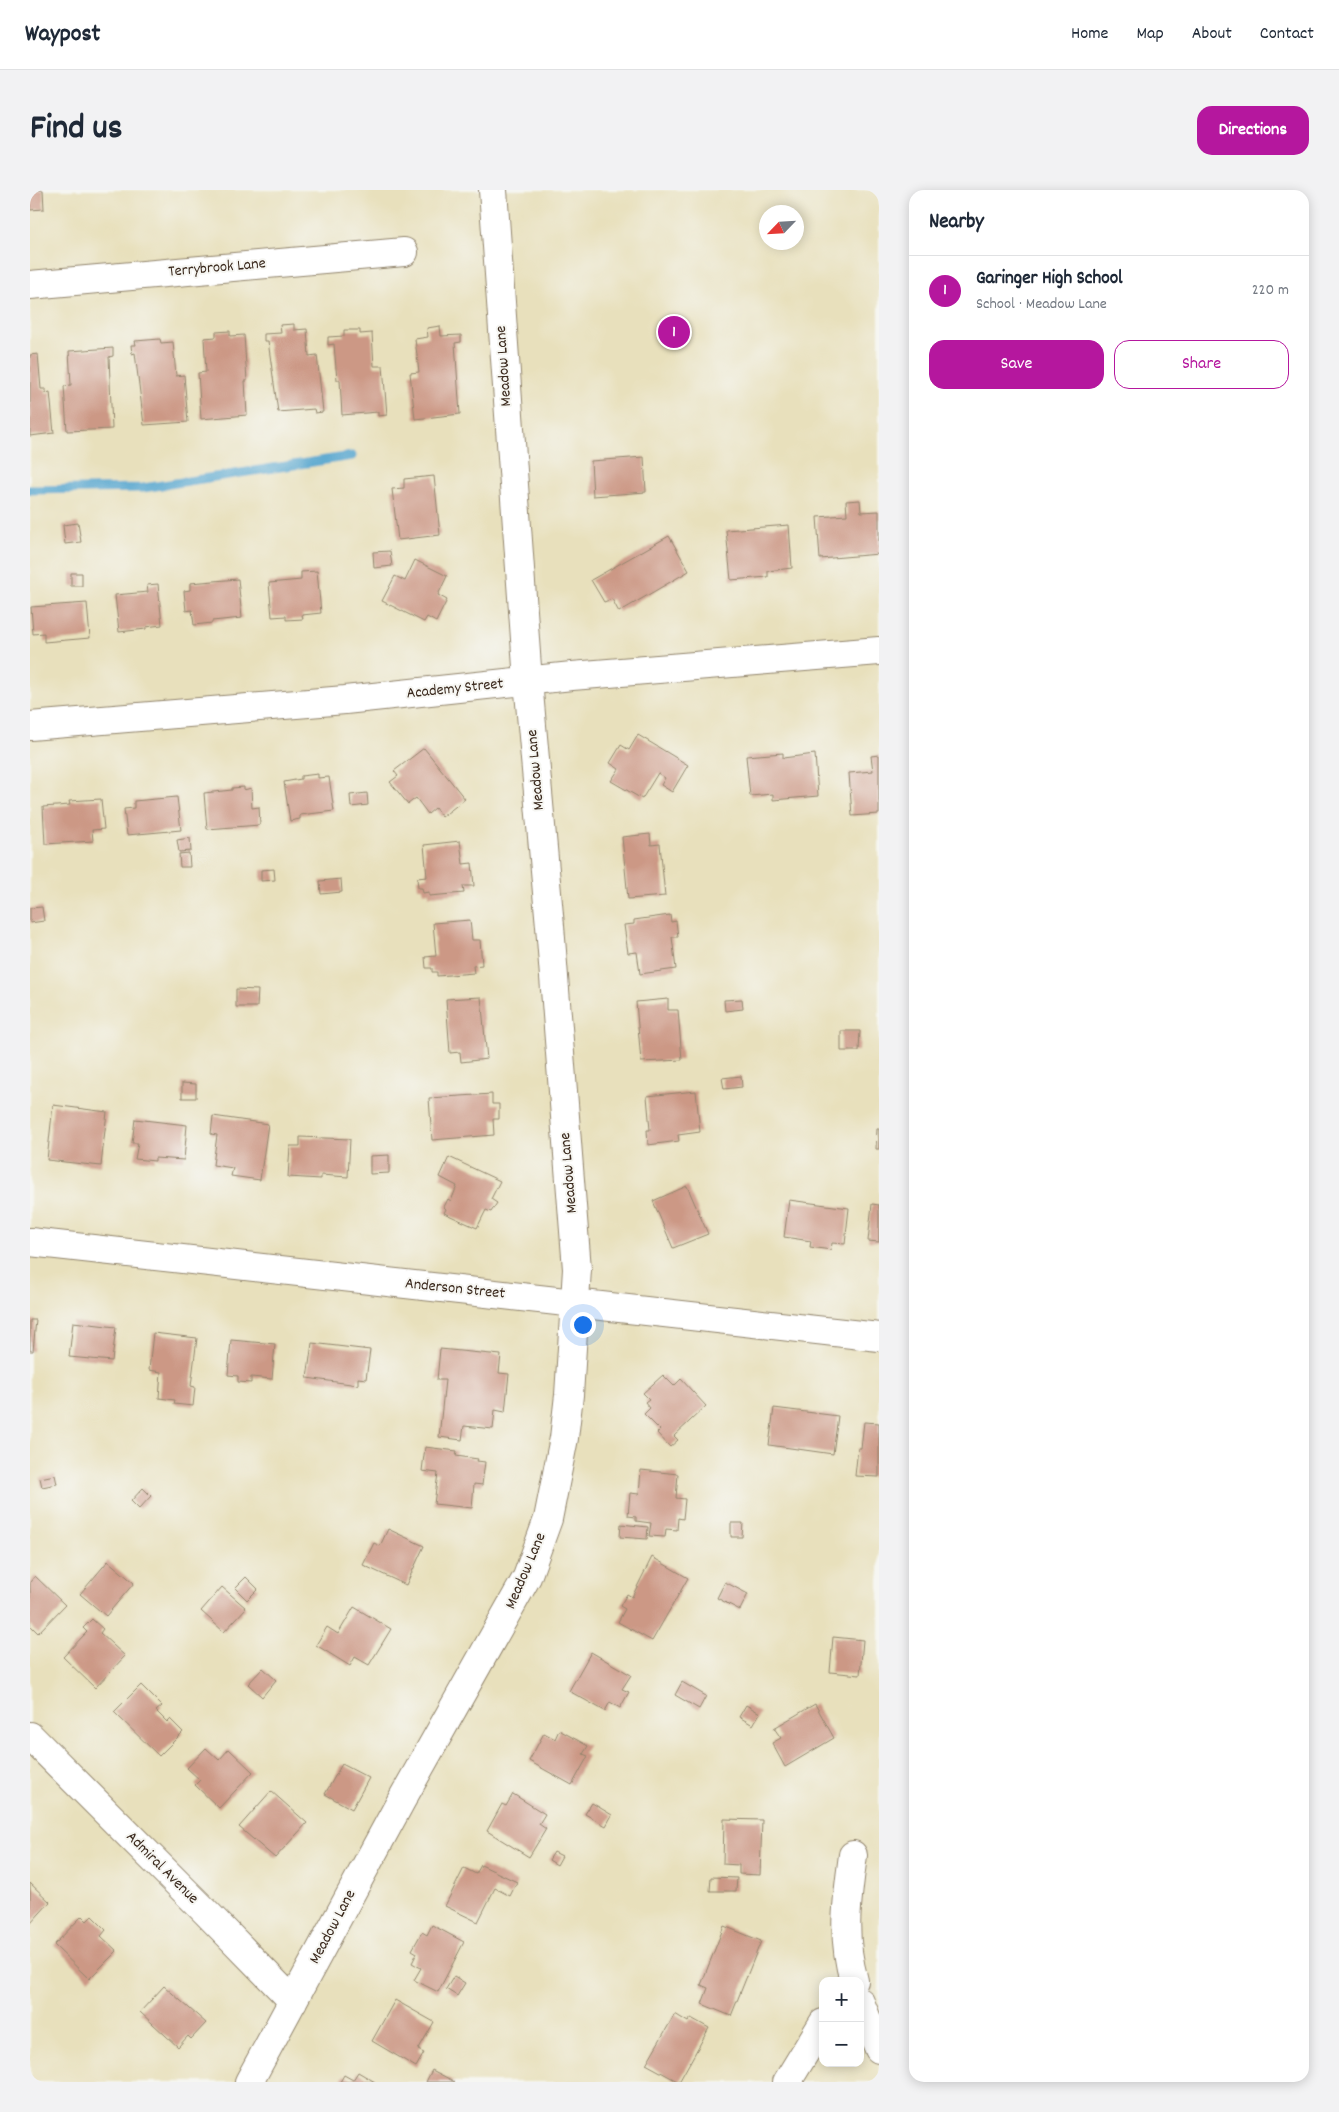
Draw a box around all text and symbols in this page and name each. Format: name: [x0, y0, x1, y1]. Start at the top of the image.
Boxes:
text: Waypost: [25, 18, 100, 52]
text: Home: [1071, 22, 1108, 47]
text: Map: [1136, 22, 1164, 47]
text: About: [1192, 22, 1232, 47]
text: Contact: [1260, 22, 1314, 47]
text: Find us: [30, 105, 122, 155]
button: Directions: [1197, 106, 1309, 155]
north arrow: [759, 205, 804, 250]
text: Nearby: [929, 208, 984, 238]
street label: Terrybrook Lane: [167, 252, 267, 284]
text: Garinger High School: [976, 266, 1123, 293]
text: 1: [943, 279, 947, 302]
text: 220 m: [1252, 279, 1289, 302]
text: School · Meadow Lane: [976, 293, 1107, 316]
pin: 1: [658, 313, 690, 351]
street label: Meadow Lane: [490, 325, 518, 407]
button: Save: [929, 340, 1104, 389]
button: Share: [1114, 340, 1289, 389]
street label: Academy Street: [405, 672, 505, 706]
street label: Meadow Lane: [521, 729, 551, 811]
street label: Meadow Lane: [554, 1132, 584, 1214]
street label: Anderson Street: [404, 1272, 506, 1306]
your location: [570, 1312, 596, 1338]
street label: Meadow Lane: [500, 1529, 552, 1613]
street label: Admiral Avenue: [120, 1826, 204, 1910]
street label: Meadow Lane: [304, 1886, 362, 1968]
map controls: [819, 1977, 864, 2067]
button: +: [819, 1977, 864, 2022]
button: −: [819, 2022, 864, 2067]

